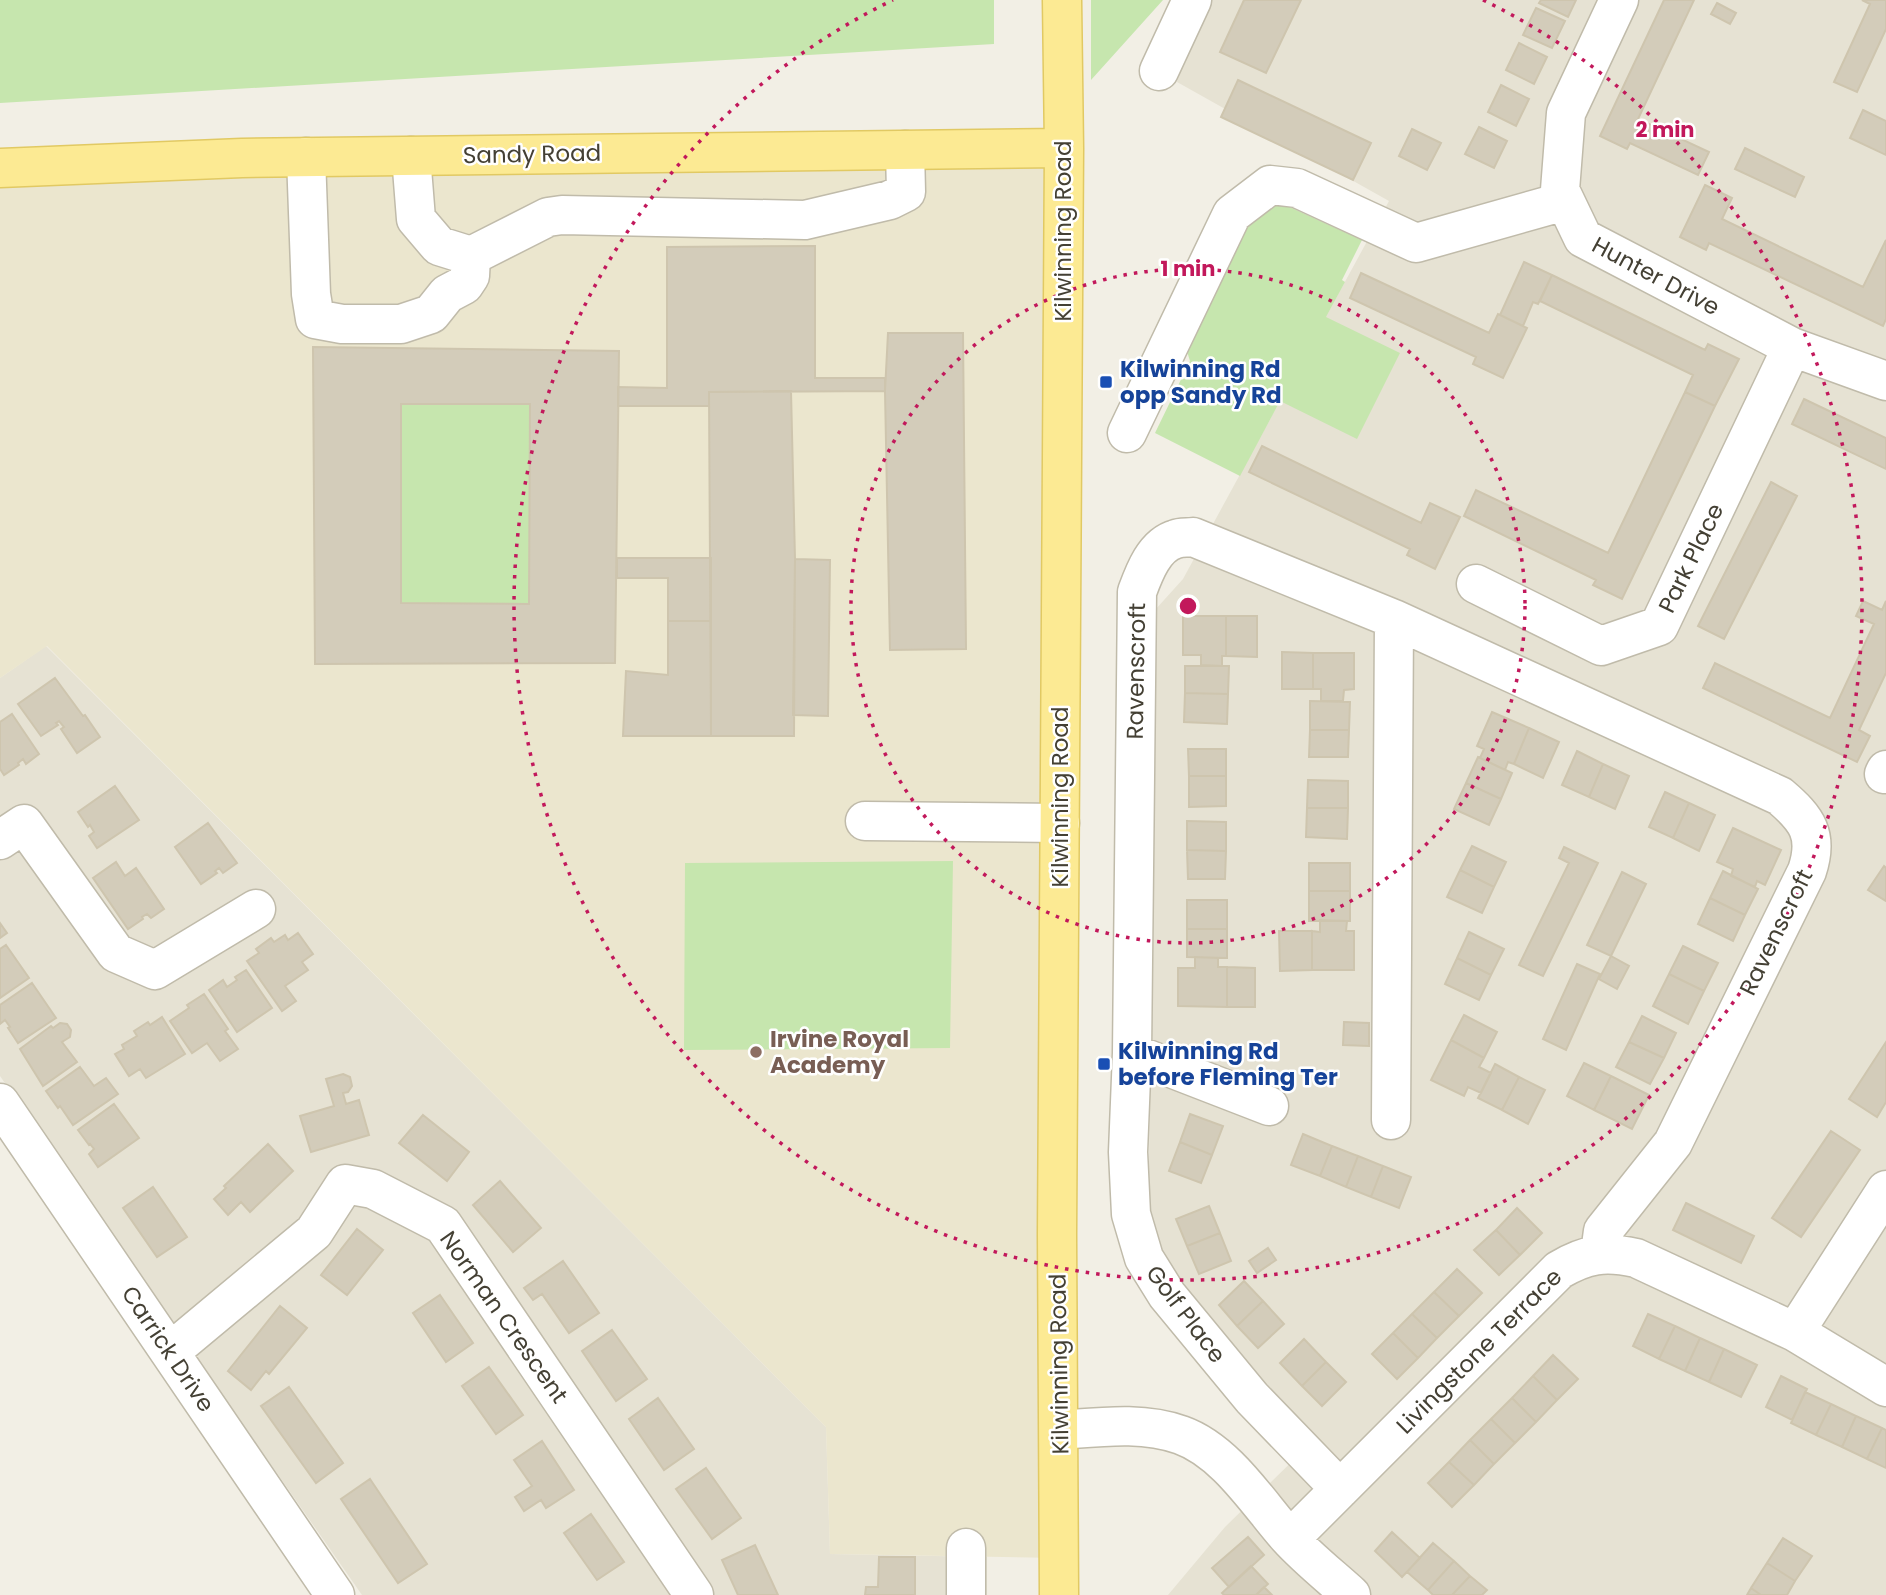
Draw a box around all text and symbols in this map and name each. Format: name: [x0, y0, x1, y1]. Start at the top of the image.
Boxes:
text: 2 min: [1635, 115, 1695, 144]
street label: Sandy Road: [463, 137, 601, 171]
street label: Kilwinning Road: [1047, 141, 1079, 321]
street label: Hunter Drive: [1587, 229, 1725, 323]
text: 1 min: [1161, 254, 1215, 283]
place label: Kilwinning Rd opp Sandy Rd: [1120, 353, 1282, 411]
marker: Kilwinning Rd opp Sandy Rd: [1098, 374, 1114, 390]
street label: Park Place: [1651, 498, 1731, 618]
centre of rings: [1176, 594, 1200, 618]
street label: Ravenscroft: [1119, 602, 1153, 740]
street label: Kilwinning Road: [1044, 707, 1076, 887]
street label: Ravenscroft: [1732, 864, 1820, 1000]
place label: Irvine Royal Academy: [770, 1023, 909, 1081]
place label: Kilwinning Rd before Fleming Ter: [1118, 1035, 1338, 1093]
marker: Irvine Royal Academy: [748, 1044, 764, 1060]
marker: Kilwinning Rd before Fleming Ter: [1096, 1056, 1112, 1072]
street label: Norman Crescent: [433, 1224, 575, 1410]
street label: Golf Place: [1139, 1259, 1233, 1369]
street label: Livingstone Terrace: [1389, 1261, 1569, 1441]
street label: Kilwinning Road: [1041, 1273, 1077, 1455]
street label: Carrick Drive: [114, 1280, 222, 1418]

